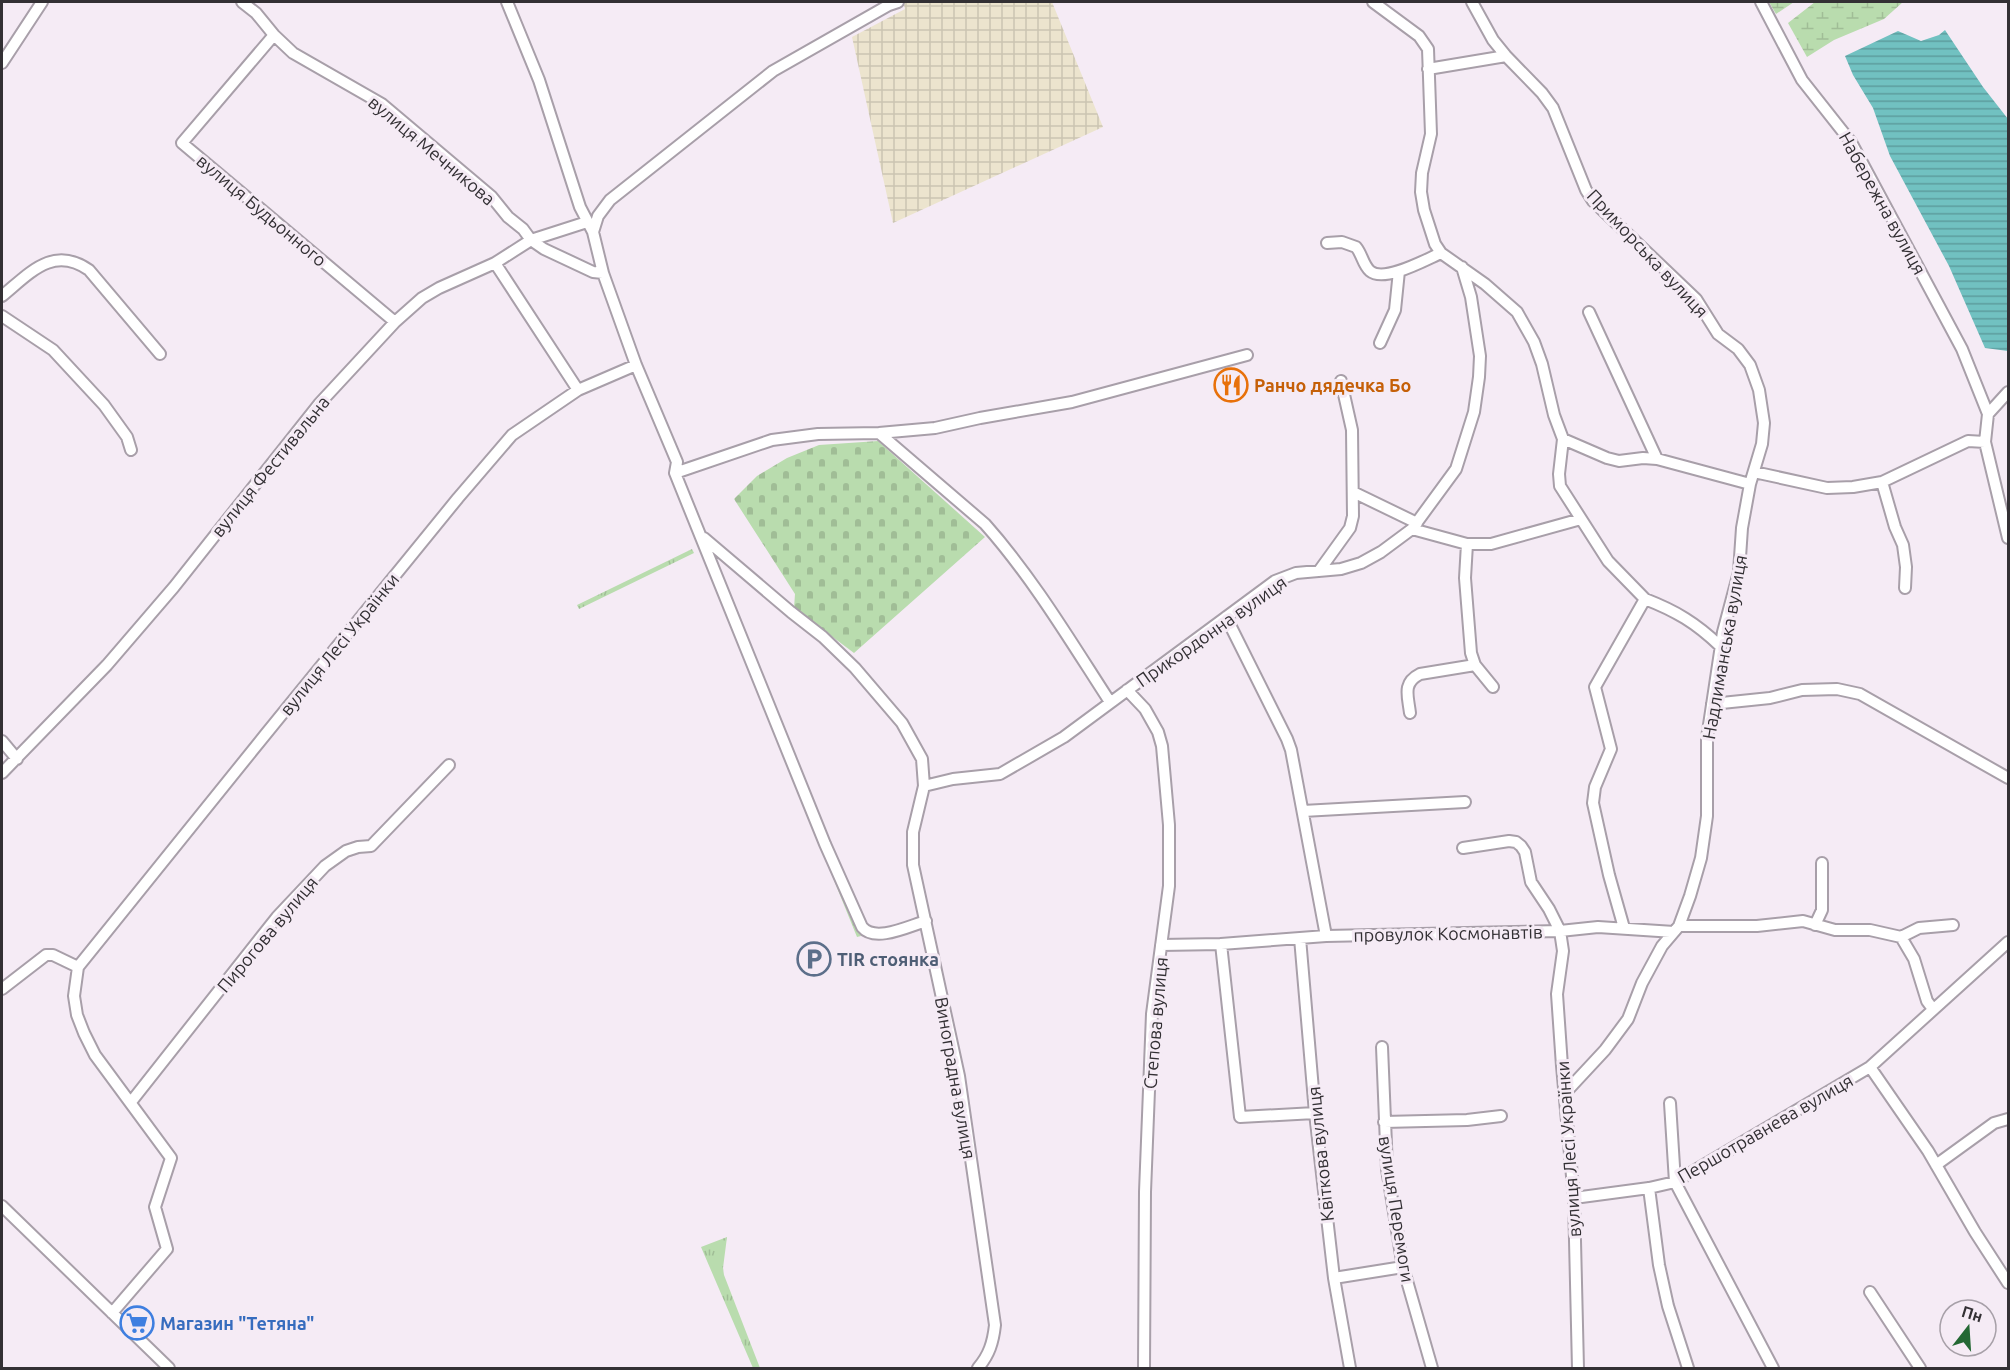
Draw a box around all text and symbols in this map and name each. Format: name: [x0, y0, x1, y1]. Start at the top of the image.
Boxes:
street label: вулиця Мечникова: [365, 91, 499, 209]
street label: Набережна вулиця: [1836, 128, 1930, 278]
street label: вулиця Будьонного: [193, 150, 331, 270]
street label: Приморська вулиця: [1583, 185, 1713, 321]
restaurant icon: Ранчо дядечка Бо: [1213, 367, 1249, 403]
place label: Ранчо дядечка Бо: [1254, 375, 1411, 395]
street label: вулиця Фестивальна: [207, 392, 333, 540]
street label: Надлиманська вулиця: [1698, 553, 1750, 741]
street label: вулиця Лесі Українки: [276, 569, 402, 719]
street label: Прикордонна вулиця: [1132, 572, 1290, 690]
street label: Пирогова вулиця: [213, 872, 321, 996]
street label: провулок Космонавтів: [1353, 921, 1543, 945]
parking icon: TIR стоянка: [796, 941, 832, 977]
place label: TIR стоянка: [837, 949, 939, 969]
street label: Степова вулиця: [1139, 956, 1171, 1090]
street label: Виноградна вулиця: [932, 995, 980, 1161]
street label: вулиця Лесі Українки: [1552, 1060, 1584, 1238]
street label: Першотравнева вулиця: [1674, 1070, 1856, 1186]
street label: Квіткова вулиця: [1303, 1085, 1337, 1223]
street label: вулиця Перемоги: [1376, 1134, 1418, 1284]
north arrow: [1938, 1298, 1998, 1358]
text: Пн: [1960, 1302, 1985, 1325]
supermarket icon: Магазин "Тетяна": [119, 1305, 155, 1341]
place label: Магазин "Тетяна": [160, 1313, 314, 1333]

